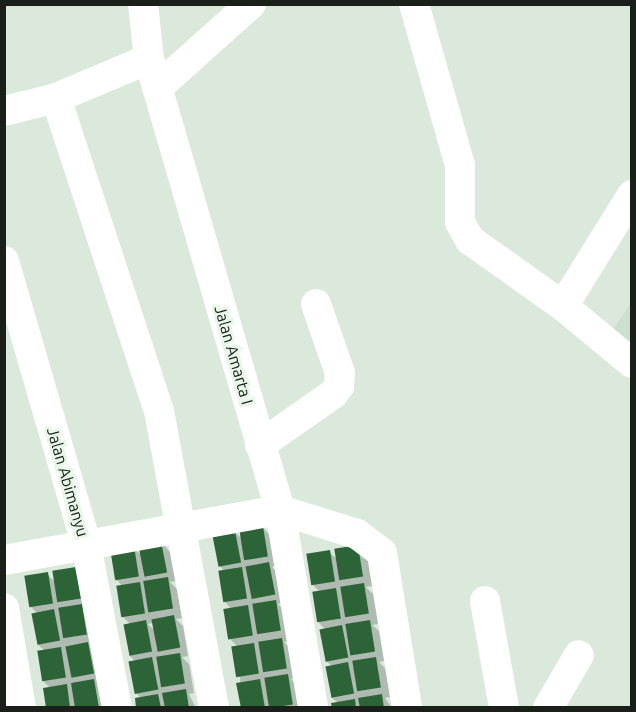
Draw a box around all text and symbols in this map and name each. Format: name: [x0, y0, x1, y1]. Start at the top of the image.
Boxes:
street label: Jalan Amarta I: [211, 303, 257, 407]
street label: Jalan Abimanyu: [43, 425, 93, 539]

